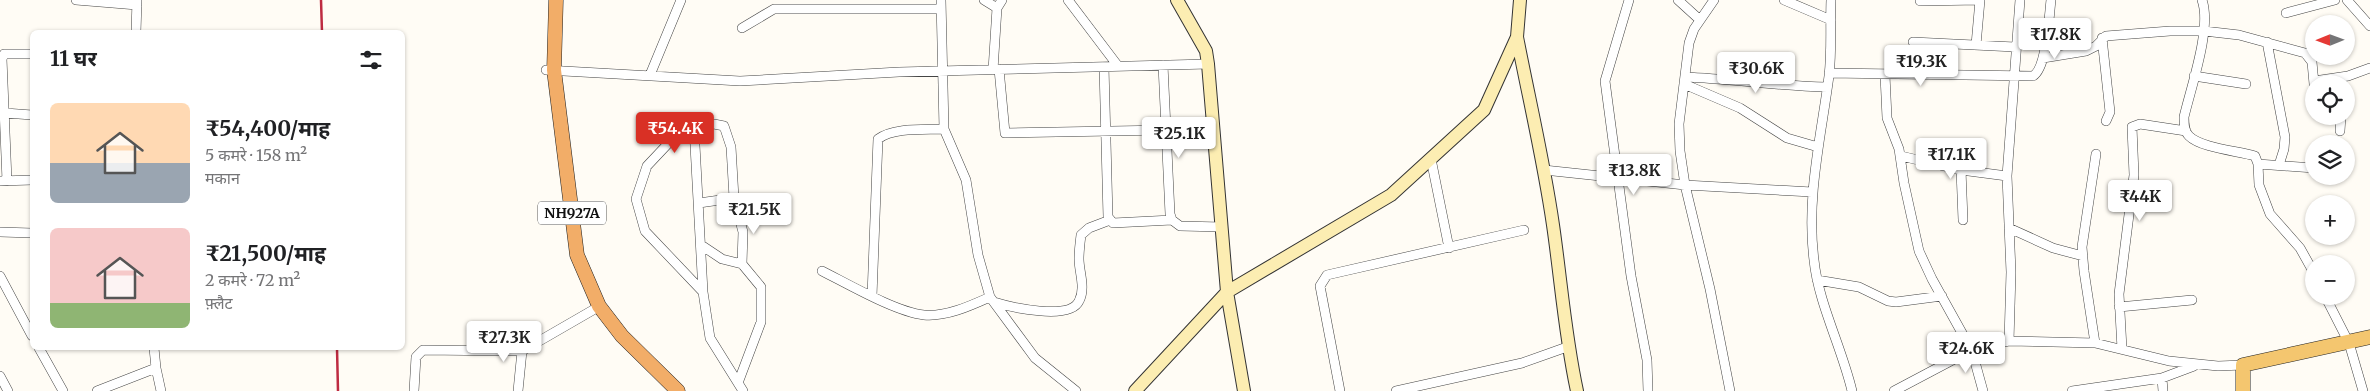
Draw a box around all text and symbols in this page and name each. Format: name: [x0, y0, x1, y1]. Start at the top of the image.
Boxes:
north arrow: [2305, 15, 2355, 65]
map controls: [2305, 15, 2355, 305]
pin: ₹17.8K: [2014, 18, 2096, 60]
text: ₹17.8K: [2029, 24, 2081, 44]
pin: ₹19.3K: [1880, 44, 1962, 87]
text: 11 घर: [50, 45, 97, 72]
icon: filters: [357, 46, 385, 74]
text: ₹19.3K: [1895, 51, 1947, 71]
pin: ₹30.6K: [1715, 52, 1797, 94]
text: ₹30.6K: [1728, 58, 1784, 78]
button: locate: [2305, 75, 2355, 125]
pin: ₹54.4K: [634, 112, 716, 154]
text: ₹54,400/माह: [205, 115, 330, 142]
pin: ₹25.1K: [1138, 116, 1220, 159]
text: ₹54.4K: [647, 118, 703, 138]
icon: home: [90, 123, 150, 183]
text: ₹25.1K: [1153, 123, 1205, 143]
button: layers: [2305, 135, 2355, 185]
pin: ₹17.1K: [1910, 138, 1992, 180]
text: ₹17.1K: [1927, 144, 1975, 164]
text: 5 कमरे · 158 m²: [205, 145, 307, 165]
pin: ₹13.8K: [1593, 154, 1675, 196]
text: ₹13.8K: [1608, 160, 1660, 180]
text: मकान: [205, 168, 240, 188]
pin: ₹44K: [2110, 180, 2170, 222]
text: ₹44K: [2119, 186, 2161, 206]
pin: ₹21.5K: [713, 192, 795, 235]
button: +: [2305, 195, 2355, 245]
text: ₹21.5K: [728, 199, 780, 219]
road number: NH927A: [538, 202, 606, 224]
text: ₹21,500/माह: [205, 240, 326, 267]
icon: home: [90, 248, 150, 308]
button: −: [2305, 255, 2355, 305]
text: 2 कमरे · 72 m²: [205, 270, 300, 290]
text: फ़्लैट: [205, 293, 233, 313]
pin: ₹27.3K: [463, 320, 545, 363]
text: ₹27.3K: [478, 327, 530, 347]
pin: ₹24.6K: [1925, 332, 2007, 374]
text: ₹24.6K: [1938, 338, 1994, 358]

